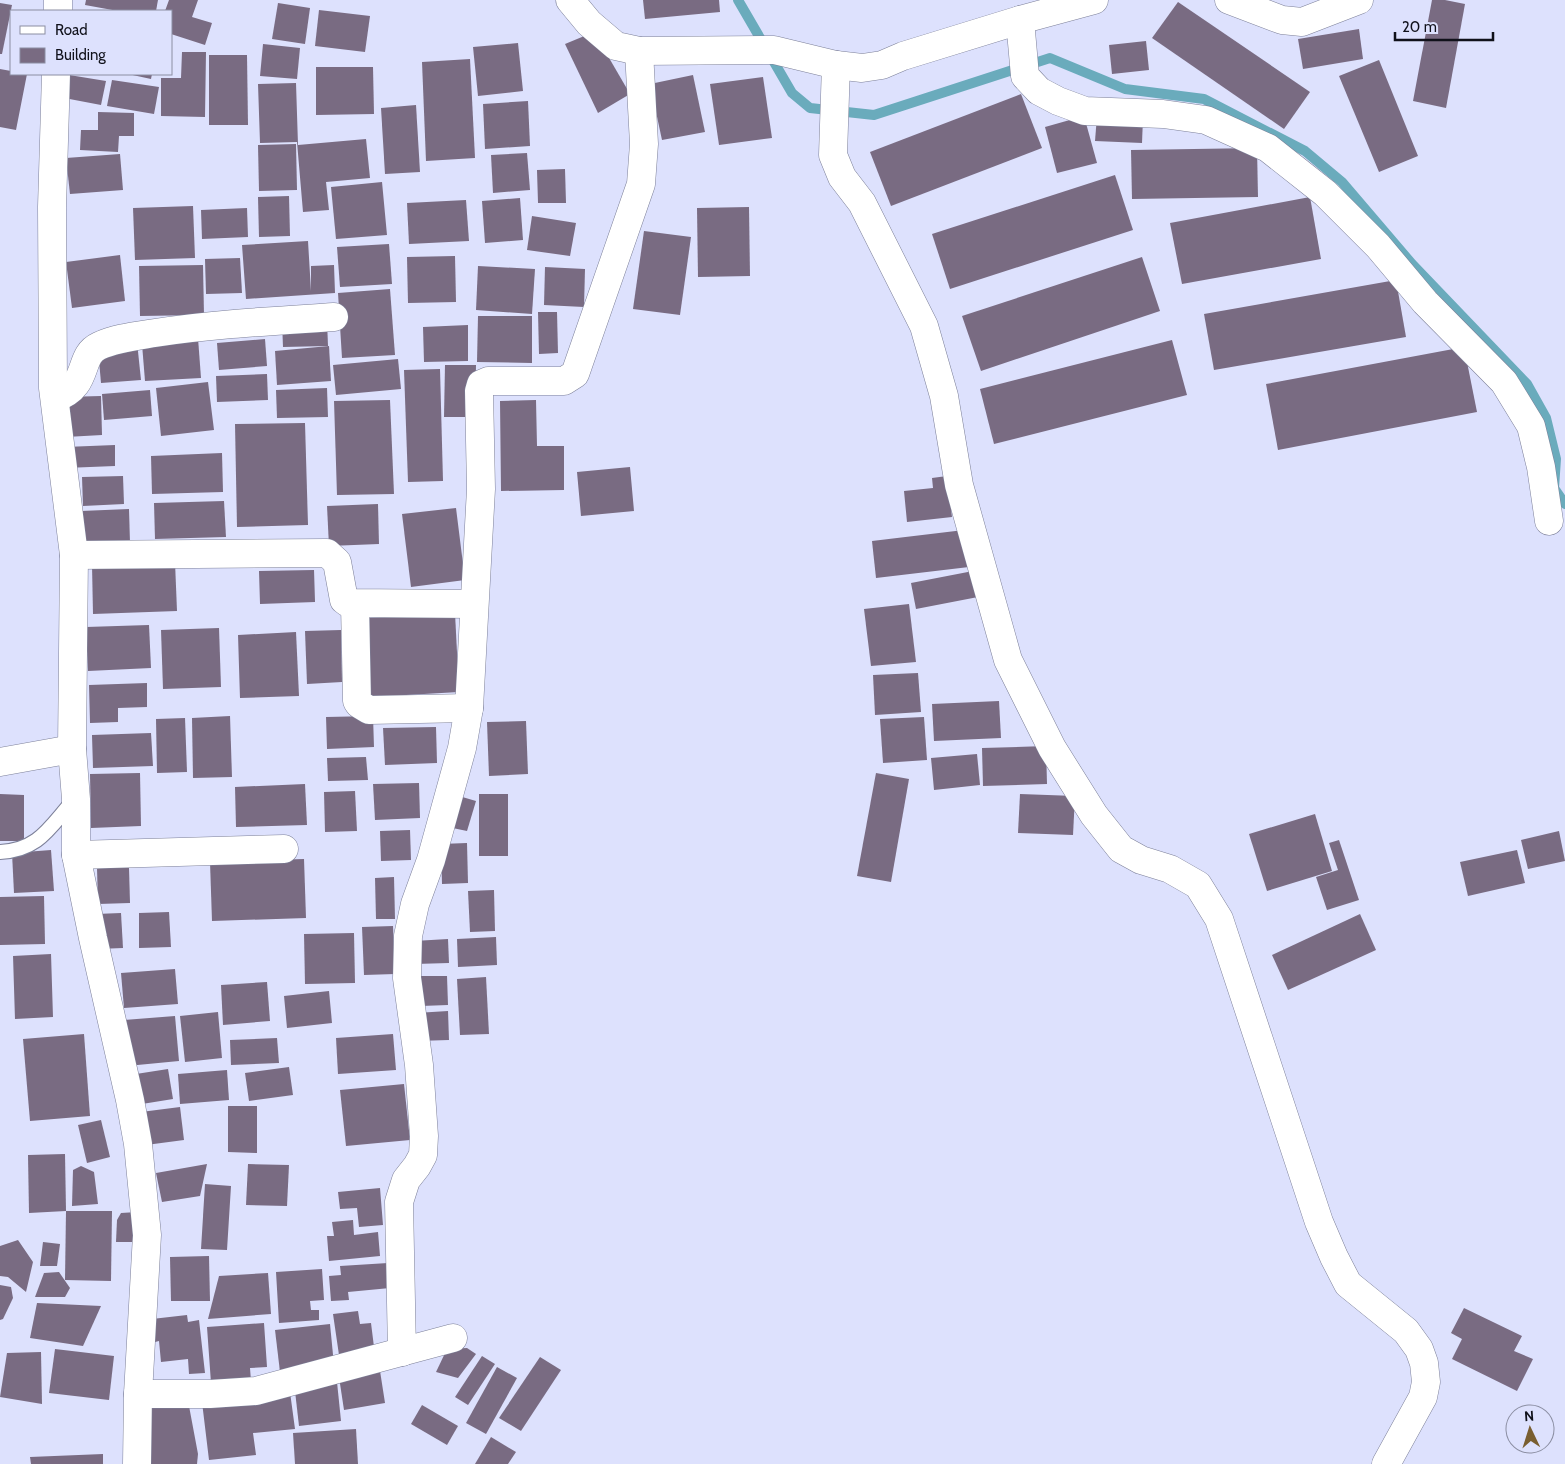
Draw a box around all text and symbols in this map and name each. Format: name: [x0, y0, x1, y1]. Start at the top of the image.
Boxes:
legend: [10, 10, 172, 75]
scale bar: [1395, 10, 1492, 42]
text: 20 m: [1402, 18, 1437, 36]
text: Road: [55, 21, 88, 39]
text: Building: [55, 46, 106, 64]
north arrow: [1505, 1404, 1555, 1454]
text: N: [1524, 1407, 1535, 1425]

